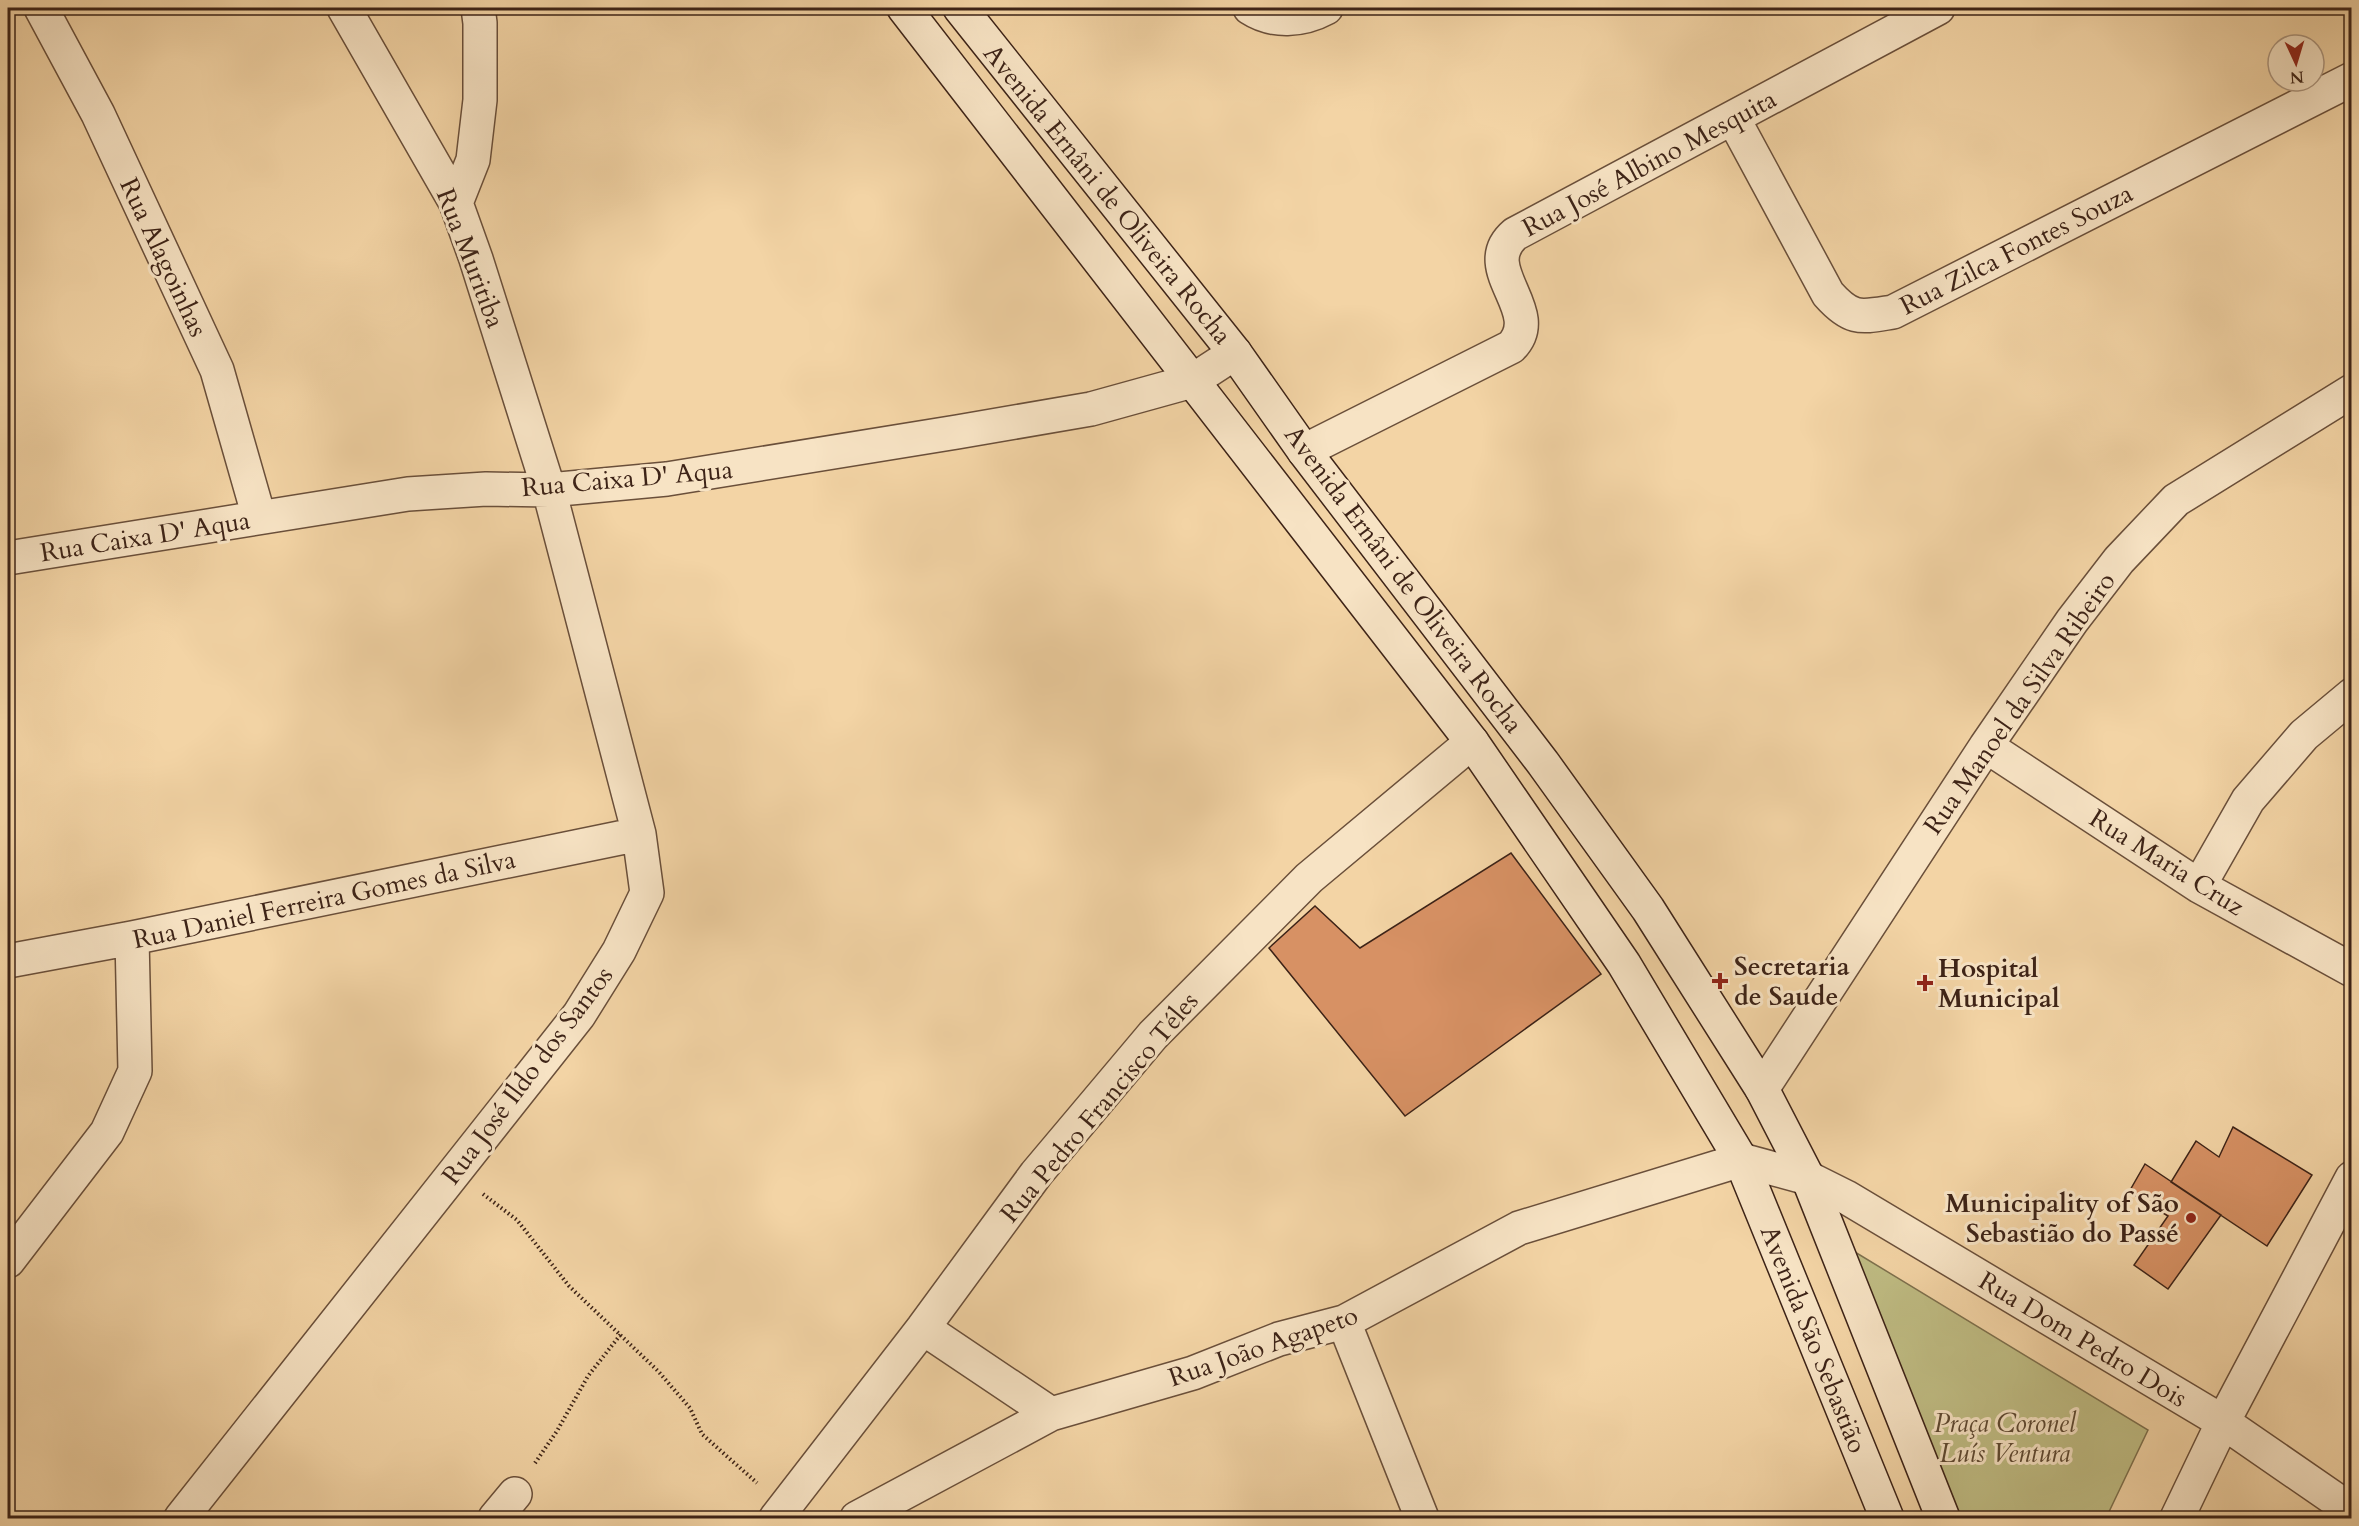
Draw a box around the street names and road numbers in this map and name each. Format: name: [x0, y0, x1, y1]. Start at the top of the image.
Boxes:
street label: Avenida Ernâni de Oliveira Rocha: [975, 37, 1240, 352]
street label: Rua José Albino Mesquita: [1516, 82, 1782, 245]
street label: Rua Alagoinhas: [111, 172, 216, 342]
street label: Rua Zilca Fontes Souza: [1894, 176, 2138, 323]
street label: Rua Muritiba: [428, 183, 513, 333]
street label: Avenida Ernâni de Oliveira Rocha: [1276, 418, 1531, 740]
street label: Rua Caixa D' Aqua: [520, 452, 734, 505]
street label: Rua Caixa D' Aqua: [38, 503, 253, 570]
street label: Rua Manoel da Silva Ribeiro: [1915, 565, 2123, 841]
street label: Rua Maria Cruz: [2083, 801, 2251, 924]
street label: Rua Daniel Ferreira Gomes da Silva: [130, 842, 519, 957]
street label: Rua José Ildo dos Santos: [434, 959, 621, 1192]
street label: Rua Pedro Francisco Téles: [992, 985, 1206, 1230]
street label: Avenida São Sebastião: [1752, 1220, 1875, 1458]
street label: Rua Dom Pedro Dois: [1972, 1263, 2193, 1416]
street label: Rua João Agapeto: [1164, 1298, 1362, 1395]

